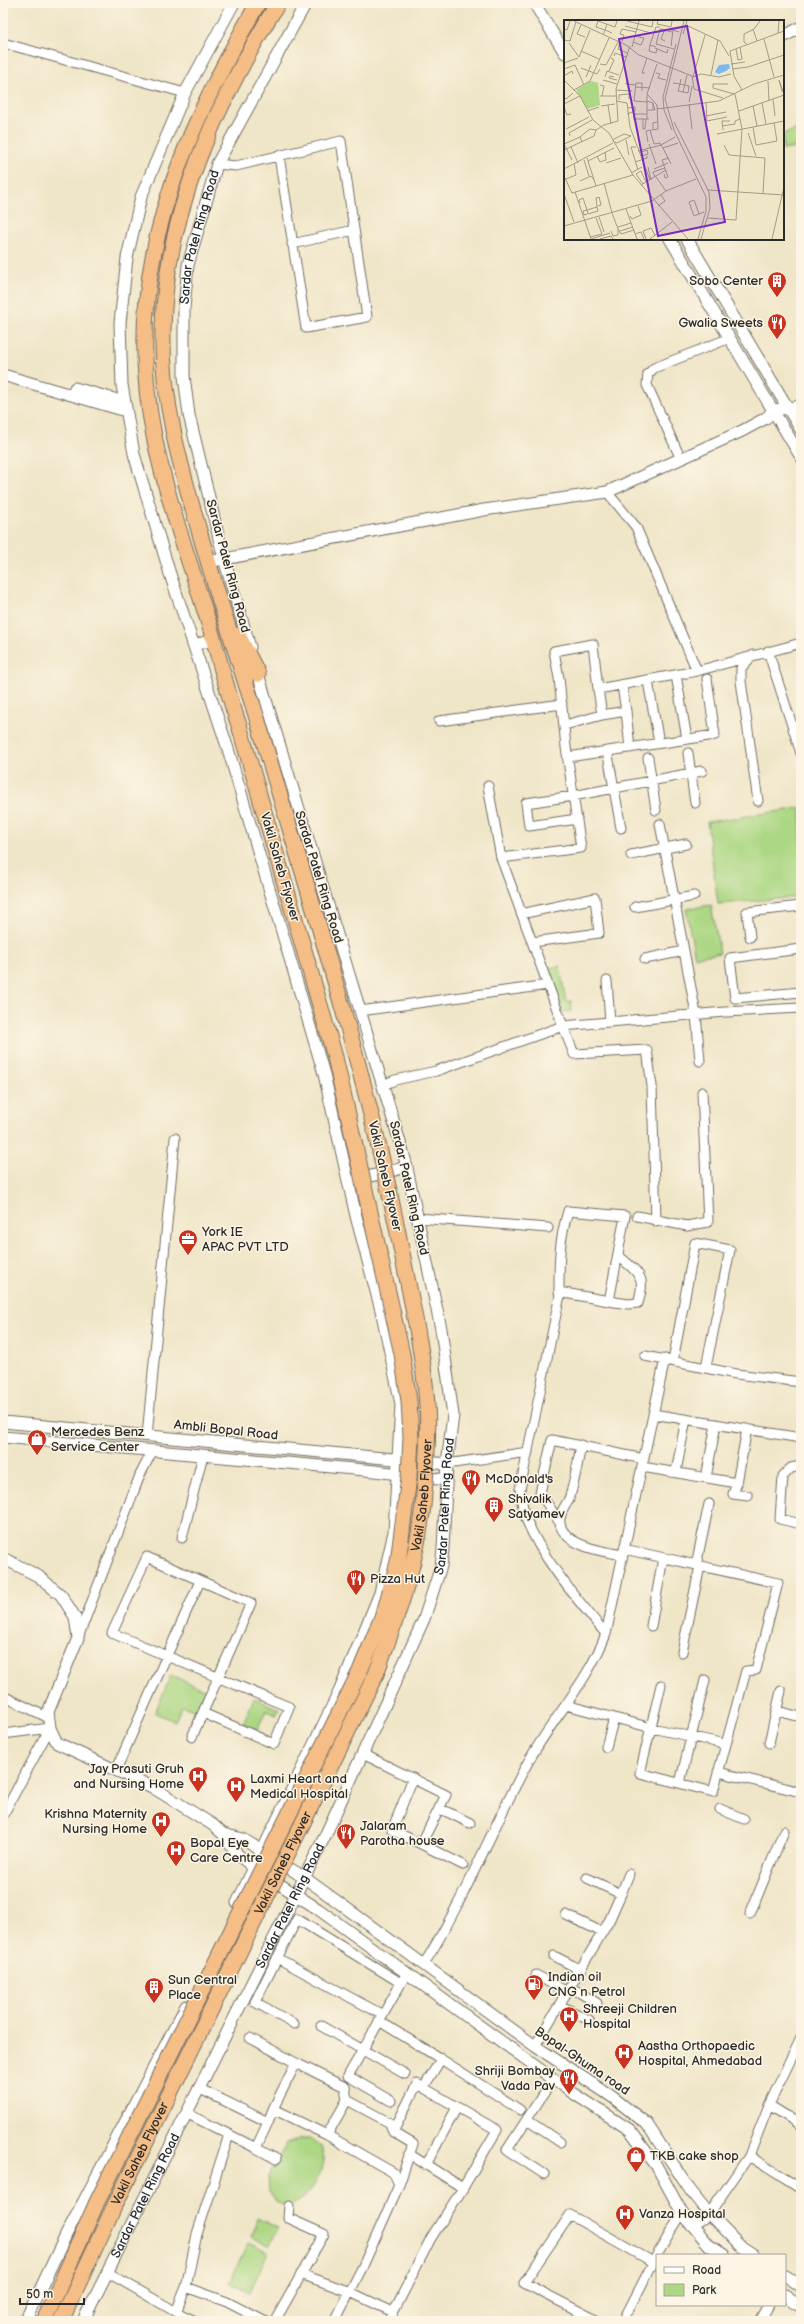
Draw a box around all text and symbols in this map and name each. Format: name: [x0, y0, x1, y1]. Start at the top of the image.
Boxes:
inset map: [564, 20, 784, 240]
street label: Sardar Patel Ring Road: [176, 168, 223, 305]
building icon: Sobo Center: [766, 270, 788, 298]
place label: Sobo Center: [689, 273, 763, 289]
restaurant icon: Gwalia Sweets: [766, 312, 788, 340]
place label: Gwalia Sweets: [678, 315, 764, 331]
street label: Sardar Patel Ring Road: [202, 498, 254, 634]
street label: Sardar Patel Ring Road: [291, 809, 347, 945]
street label: Vakil Saheb Flyover: [257, 811, 303, 924]
street label: Vakil Saheb Flyover: [365, 1119, 406, 1233]
street label: Sardar Patel Ring Road: [386, 1119, 432, 1257]
place label: York IE APAC PVT LTD: [201, 1224, 289, 1255]
office icon: York IE APAC PVT LTD: [177, 1228, 199, 1256]
street label: Ambli Bopal Road: [173, 1417, 279, 1443]
place label: Mercedes Benz Service Center: [51, 1424, 145, 1455]
shop icon: Mercedes Benz Service Center: [26, 1428, 48, 1456]
street label: Sardar Patel Ring Road: [431, 1437, 458, 1577]
street label: Vakil Saheb Flyover: [408, 1439, 436, 1553]
restaurant icon: McDonald's: [460, 1468, 482, 1496]
place label: McDonald's: [485, 1471, 554, 1487]
place label: Shivalik Satyamev: [508, 1491, 565, 1522]
building icon: Shivalik Satyamev: [483, 1495, 505, 1523]
restaurant icon: Pizza Hut: [345, 1568, 367, 1596]
place label: Pizza Hut: [370, 1571, 425, 1587]
place label: Jay Prasuti Gruh and Nursing Home: [73, 1761, 184, 1792]
hospital icon: Jay Prasuti Gruh and Nursing Home: [187, 1765, 209, 1793]
place label: Laxmi Heart and Medical Hospital: [250, 1771, 348, 1802]
hospital icon: Laxmi Heart and Medical Hospital: [225, 1775, 247, 1803]
place label: Krishna Maternity Nursing Home: [44, 1806, 147, 1837]
street label: Vakil Saheb Flyover: [251, 1809, 315, 1917]
hospital icon: Krishna Maternity Nursing Home: [150, 1810, 172, 1838]
place label: Jalaram Parotha house: [360, 1818, 445, 1849]
restaurant icon: Jalaram Parotha house: [335, 1822, 357, 1850]
place label: Bopal Eye Care Centre: [190, 1835, 263, 1866]
hospital icon: Bopal Eye Care Centre: [165, 1839, 187, 1867]
street label: Sardar Patel Ring Road: [252, 1841, 328, 1971]
place label: Indian oil CNG n Petrol: [548, 1969, 625, 2000]
place label: Sun Central Place: [168, 1972, 237, 2003]
fuel station icon: Indian oil CNG n Petrol: [523, 1973, 545, 2001]
building icon: Sun Central Place: [143, 1976, 165, 2004]
place label: Shreeji Children Hospital: [583, 2001, 677, 2032]
hospital icon: Shreeji Children Hospital: [558, 2005, 580, 2033]
street label: Bopal-Ghuma road: [531, 2023, 633, 2099]
place label: Aastha Orthopaedic Hospital, Ahmedabad: [638, 2038, 762, 2069]
hospital icon: Aastha Orthopaedic Hospital, Ahmedabad: [613, 2042, 635, 2070]
place label: Shriji Bombay Vada Pav: [475, 2063, 556, 2094]
restaurant icon: Shriji Bombay Vada Pav: [558, 2067, 580, 2095]
street label: Vakil Saheb Flyover: [108, 2099, 172, 2208]
street label: Sardar Patel Ring Road: [108, 2131, 183, 2261]
shop icon: TKB cake shop: [625, 2145, 647, 2173]
place label: TKB cake shop: [650, 2148, 739, 2164]
hospital icon: Vanza Hospital: [614, 2203, 636, 2231]
place label: Vanza Hospital: [639, 2206, 725, 2222]
legend: [656, 2254, 786, 2306]
text: Road: [692, 2263, 721, 2278]
scale bar: [20, 2280, 84, 2306]
text: Park: [692, 2283, 716, 2298]
text: 50 m: [26, 2287, 53, 2302]

